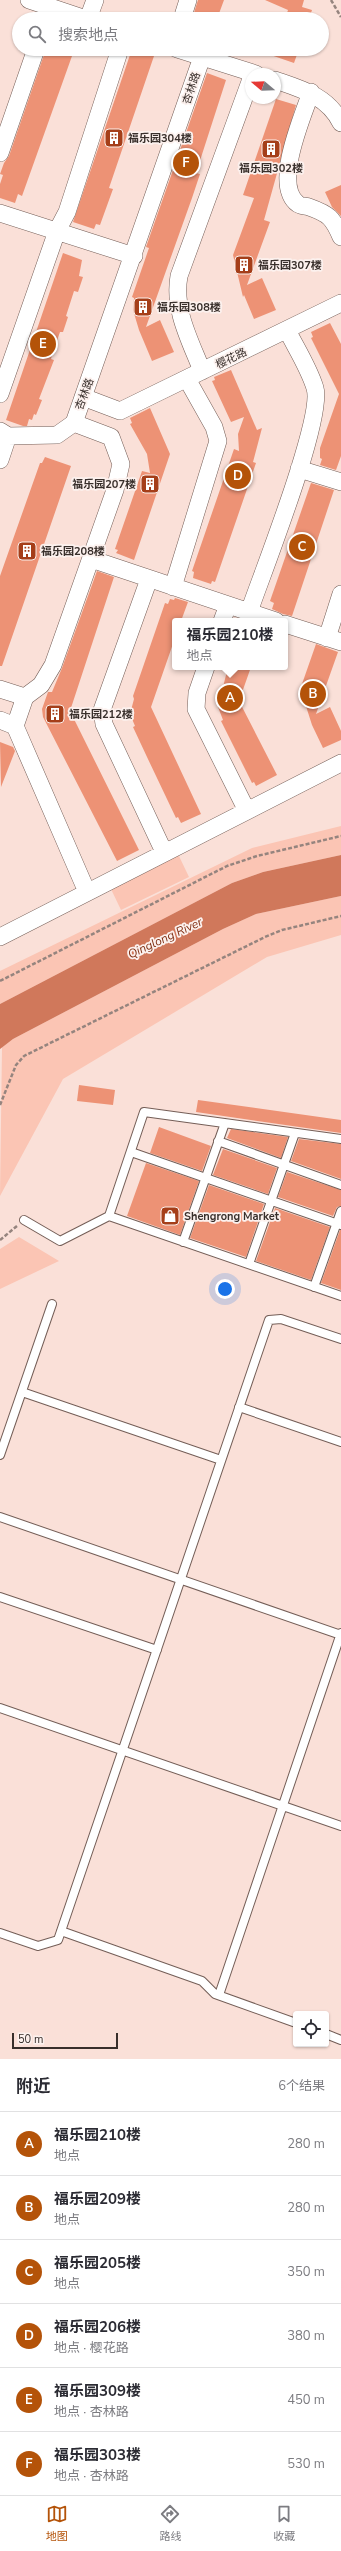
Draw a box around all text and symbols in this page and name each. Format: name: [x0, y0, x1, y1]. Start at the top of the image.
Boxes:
search box: [12, 12, 329, 56]
icon: search: [26, 23, 48, 45]
text: 搜索地点: [58, 25, 118, 45]
north arrow: [245, 68, 281, 104]
street label: 杏林路: [179, 70, 204, 106]
building icon: 福乐园304楼: [103, 127, 125, 149]
place label: 福乐园304楼: [128, 131, 192, 146]
building icon: 福乐园302楼: [260, 138, 282, 160]
pin: F: [173, 148, 199, 178]
place label: 福乐园302楼: [239, 161, 303, 176]
building icon: 福乐园307楼: [233, 254, 255, 276]
place label: 福乐园307楼: [258, 258, 322, 273]
building icon: 福乐园308楼: [132, 296, 154, 318]
place label: 福乐园308楼: [157, 300, 221, 315]
pin: E: [30, 329, 56, 359]
street label: 樱花路: [213, 344, 249, 372]
street label: 杏林路: [72, 376, 97, 412]
pin: D: [225, 461, 251, 491]
building icon: 福乐园207楼: [139, 473, 161, 495]
place label: 福乐园207楼: [72, 477, 136, 492]
pin: C: [289, 532, 315, 562]
building icon: 福乐园208楼: [16, 540, 38, 562]
place label: 福乐园208楼: [41, 544, 105, 559]
popup: [172, 618, 288, 670]
text: 福乐园210楼: [186, 625, 274, 645]
text: 地点: [186, 647, 213, 665]
pin: B: [300, 679, 326, 709]
pin: A: [217, 683, 243, 713]
building icon: 福乐园212楼: [44, 703, 66, 725]
place label: 福乐园212楼: [69, 707, 133, 722]
water label: Qinglong River: [125, 913, 205, 962]
shop icon: Shengrong Market: [159, 1205, 181, 1227]
place label: Shengrong Market: [184, 1209, 280, 1224]
your location: [215, 1279, 235, 1299]
map controls: [293, 2011, 329, 2047]
button: locate: [293, 2011, 329, 2047]
scale bar: [12, 2031, 118, 2050]
text: 50 m: [18, 2032, 43, 2047]
text: 附近: [16, 2075, 50, 2098]
text: 6个结果: [278, 2077, 325, 2095]
text: 福乐园210楼: [54, 2125, 141, 2145]
text: A: [24, 2135, 34, 2153]
text: 280 m: [287, 2135, 325, 2153]
text: 地点: [54, 2147, 80, 2165]
text: 福乐园209楼: [54, 2189, 141, 2209]
text: B: [25, 2199, 33, 2217]
text: 280 m: [287, 2199, 325, 2217]
text: 地点: [54, 2211, 80, 2229]
text: 福乐园205楼: [54, 2253, 141, 2273]
text: C: [25, 2263, 33, 2281]
text: 350 m: [287, 2263, 325, 2281]
text: 地点: [54, 2275, 80, 2293]
text: 福乐园206楼: [54, 2317, 141, 2337]
text: D: [24, 2327, 34, 2345]
text: 380 m: [287, 2327, 325, 2345]
text: 地点 · 樱花路: [54, 2339, 129, 2357]
text: 福乐园309楼: [54, 2381, 141, 2401]
text: E: [25, 2391, 33, 2409]
text: 450 m: [287, 2391, 325, 2409]
text: 地点 · 杏林路: [54, 2403, 129, 2421]
text: 福乐园303楼: [54, 2445, 141, 2465]
text: F: [25, 2455, 33, 2473]
text: 530 m: [287, 2455, 325, 2473]
text: 地点 · 杏林路: [54, 2467, 129, 2485]
tab: 地图: [46, 2503, 68, 2544]
tab: 路线: [159, 2503, 181, 2544]
tab: 收藏: [273, 2503, 295, 2544]

